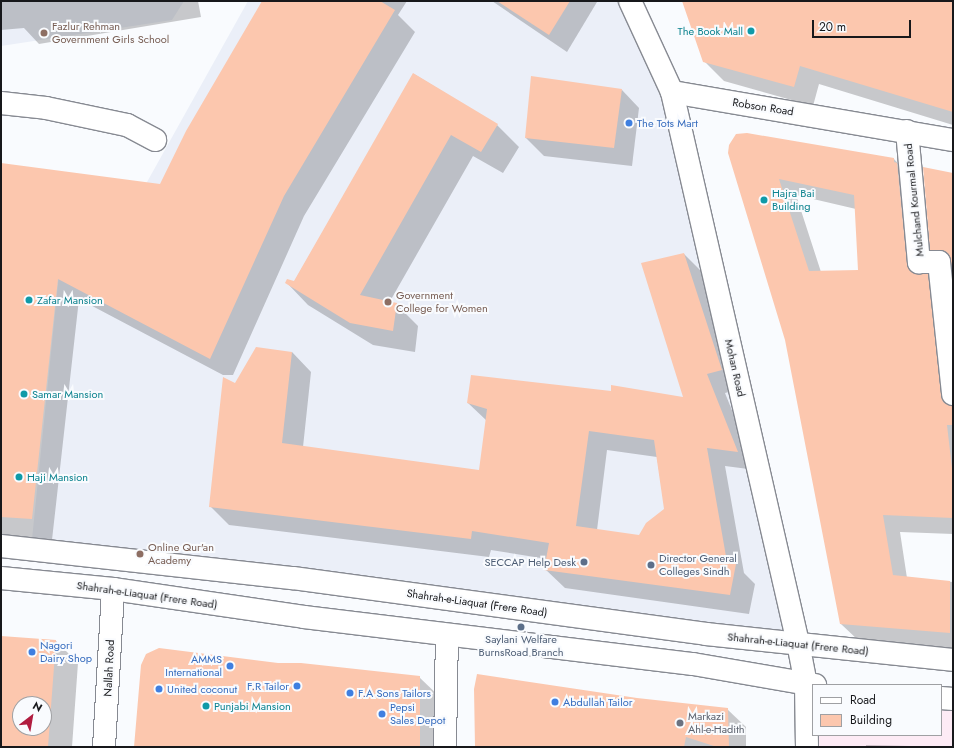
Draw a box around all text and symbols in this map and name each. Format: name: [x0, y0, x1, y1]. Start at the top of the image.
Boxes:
scale bar: [814, 12, 913, 38]
text: 20 m: [819, 18, 846, 36]
place label: Fazlur Rehman Government Girls School: [52, 20, 169, 46]
place label: The Book Mall: [678, 24, 743, 38]
marker: The Book Mall: [746, 26, 756, 36]
marker: Fazlur Rehman Government Girls School: [39, 28, 49, 38]
street label: Robson Road: [732, 96, 794, 118]
place label: The Tots Mart: [637, 116, 698, 130]
marker: The Tots Mart: [624, 118, 634, 128]
street label: Mulchand Kourmal Road: [901, 143, 927, 257]
place label: Hajra Bai Building: [772, 187, 815, 213]
marker: Hajra Bai Building: [759, 195, 769, 205]
place label: Government College for Women: [396, 289, 488, 315]
place label: Zafar Mansion: [37, 293, 103, 307]
marker: Zafar Mansion: [24, 295, 34, 305]
marker: Government College for Women: [383, 297, 393, 307]
street label: Mohan Road: [722, 338, 748, 398]
place label: Samar Mansion: [32, 387, 103, 401]
marker: Samar Mansion: [19, 389, 29, 399]
place label: Haji Mansion: [27, 470, 88, 484]
marker: Haji Mansion: [14, 472, 24, 482]
place label: Online Qur'an Academy: [148, 541, 214, 567]
marker: Online Qur'an Academy: [135, 549, 145, 559]
place label: Director General Colleges Sindh: [659, 552, 737, 578]
place label: SECCAP Help Desk: [484, 555, 576, 569]
marker: SECCAP Help Desk: [579, 557, 589, 567]
marker: Director General Colleges Sindh: [646, 560, 656, 570]
street label: Shahrah-e-Liaquat (Frere Road): [76, 579, 218, 611]
street label: Shahrah-e-Liaquat (Frere Road): [406, 587, 548, 619]
marker: Saylani Welfare BurnsRoad Branch: [516, 622, 526, 632]
street label: Shahrah-e-Liaquat (Frere Road): [727, 630, 869, 658]
place label: Saylani Welfare BurnsRoad Branch: [479, 633, 563, 659]
place label: Nagori Dairy Shop: [40, 639, 92, 665]
street label: Nallah Road: [101, 639, 117, 697]
marker: Nagori Dairy Shop: [27, 647, 37, 657]
place label: AMMS International: [165, 653, 222, 679]
marker: AMMS International: [225, 661, 235, 671]
place label: F.R Tailor: [247, 679, 289, 693]
marker: F.R Tailor: [292, 681, 302, 691]
place label: United coconut: [167, 682, 237, 696]
marker: United coconut: [154, 684, 164, 694]
legend: [812, 684, 942, 736]
place label: F.A Sons Tailors: [358, 686, 431, 700]
marker: F.A Sons Tailors: [345, 688, 355, 698]
text: Road: [850, 691, 876, 709]
place label: Abdullah Tailor: [563, 695, 632, 709]
north arrow: [12, 696, 52, 736]
text: N: [30, 697, 46, 716]
marker: Abdullah Tailor: [550, 697, 560, 707]
place label: Punjabi Mansion: [214, 699, 291, 713]
marker: Punjabi Mansion: [201, 701, 211, 711]
place label: Pepsi Sales Depot: [390, 701, 445, 727]
marker: Pepsi Sales Depot: [377, 709, 387, 719]
place label: Markazi Ahl-e-Hadith: [688, 710, 745, 736]
text: Building: [850, 711, 892, 729]
marker: Markazi Ahl-e-Hadith: [675, 718, 685, 728]

